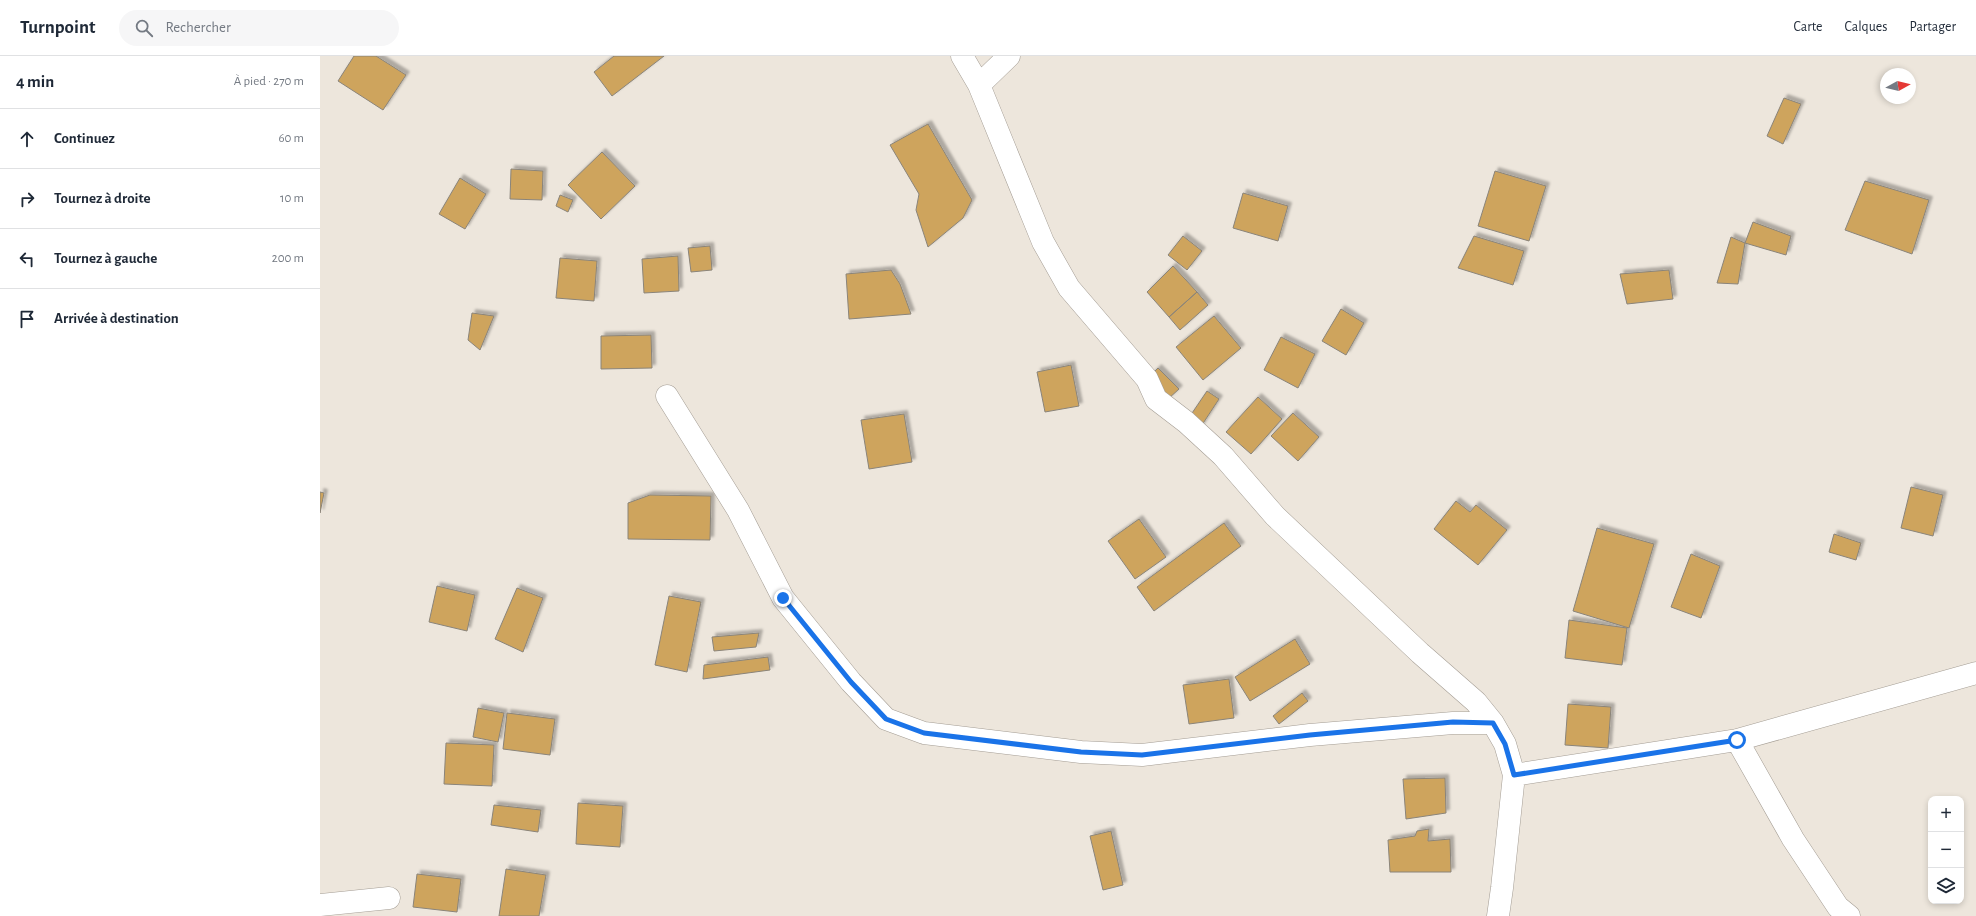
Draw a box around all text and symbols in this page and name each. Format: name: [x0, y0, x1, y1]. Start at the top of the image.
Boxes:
search box: [119, 10, 399, 46]
icon: search: [133, 17, 155, 39]
text: Turnpoint: [20, 18, 95, 37]
text: Rechercher: [165, 20, 231, 35]
text: Carte: [1794, 20, 1822, 34]
text: Calques: [1844, 20, 1888, 34]
text: Partager: [1910, 20, 1956, 34]
north arrow: [1880, 68, 1916, 104]
text: 4 min: [16, 73, 54, 90]
text: À pied · 270 m: [234, 75, 304, 88]
icon: ahead: [16, 128, 38, 150]
text: Continuez: [54, 131, 115, 146]
text: 60 m: [278, 132, 304, 145]
icon: right: [16, 188, 38, 210]
text: Tournez à droite: [54, 191, 151, 206]
text: 10 m: [280, 192, 304, 205]
icon: left: [16, 248, 38, 270]
text: Tournez à gauche: [54, 251, 157, 266]
text: 200 m: [272, 252, 304, 265]
icon: arrive: [16, 308, 38, 330]
text: Arrivée à destination: [54, 311, 179, 326]
route end: [774, 589, 792, 607]
route start: [1728, 731, 1746, 749]
map controls: [1928, 796, 1964, 904]
button: +: [1928, 796, 1964, 832]
button: −: [1928, 832, 1964, 868]
button: layers: [1928, 868, 1964, 904]

